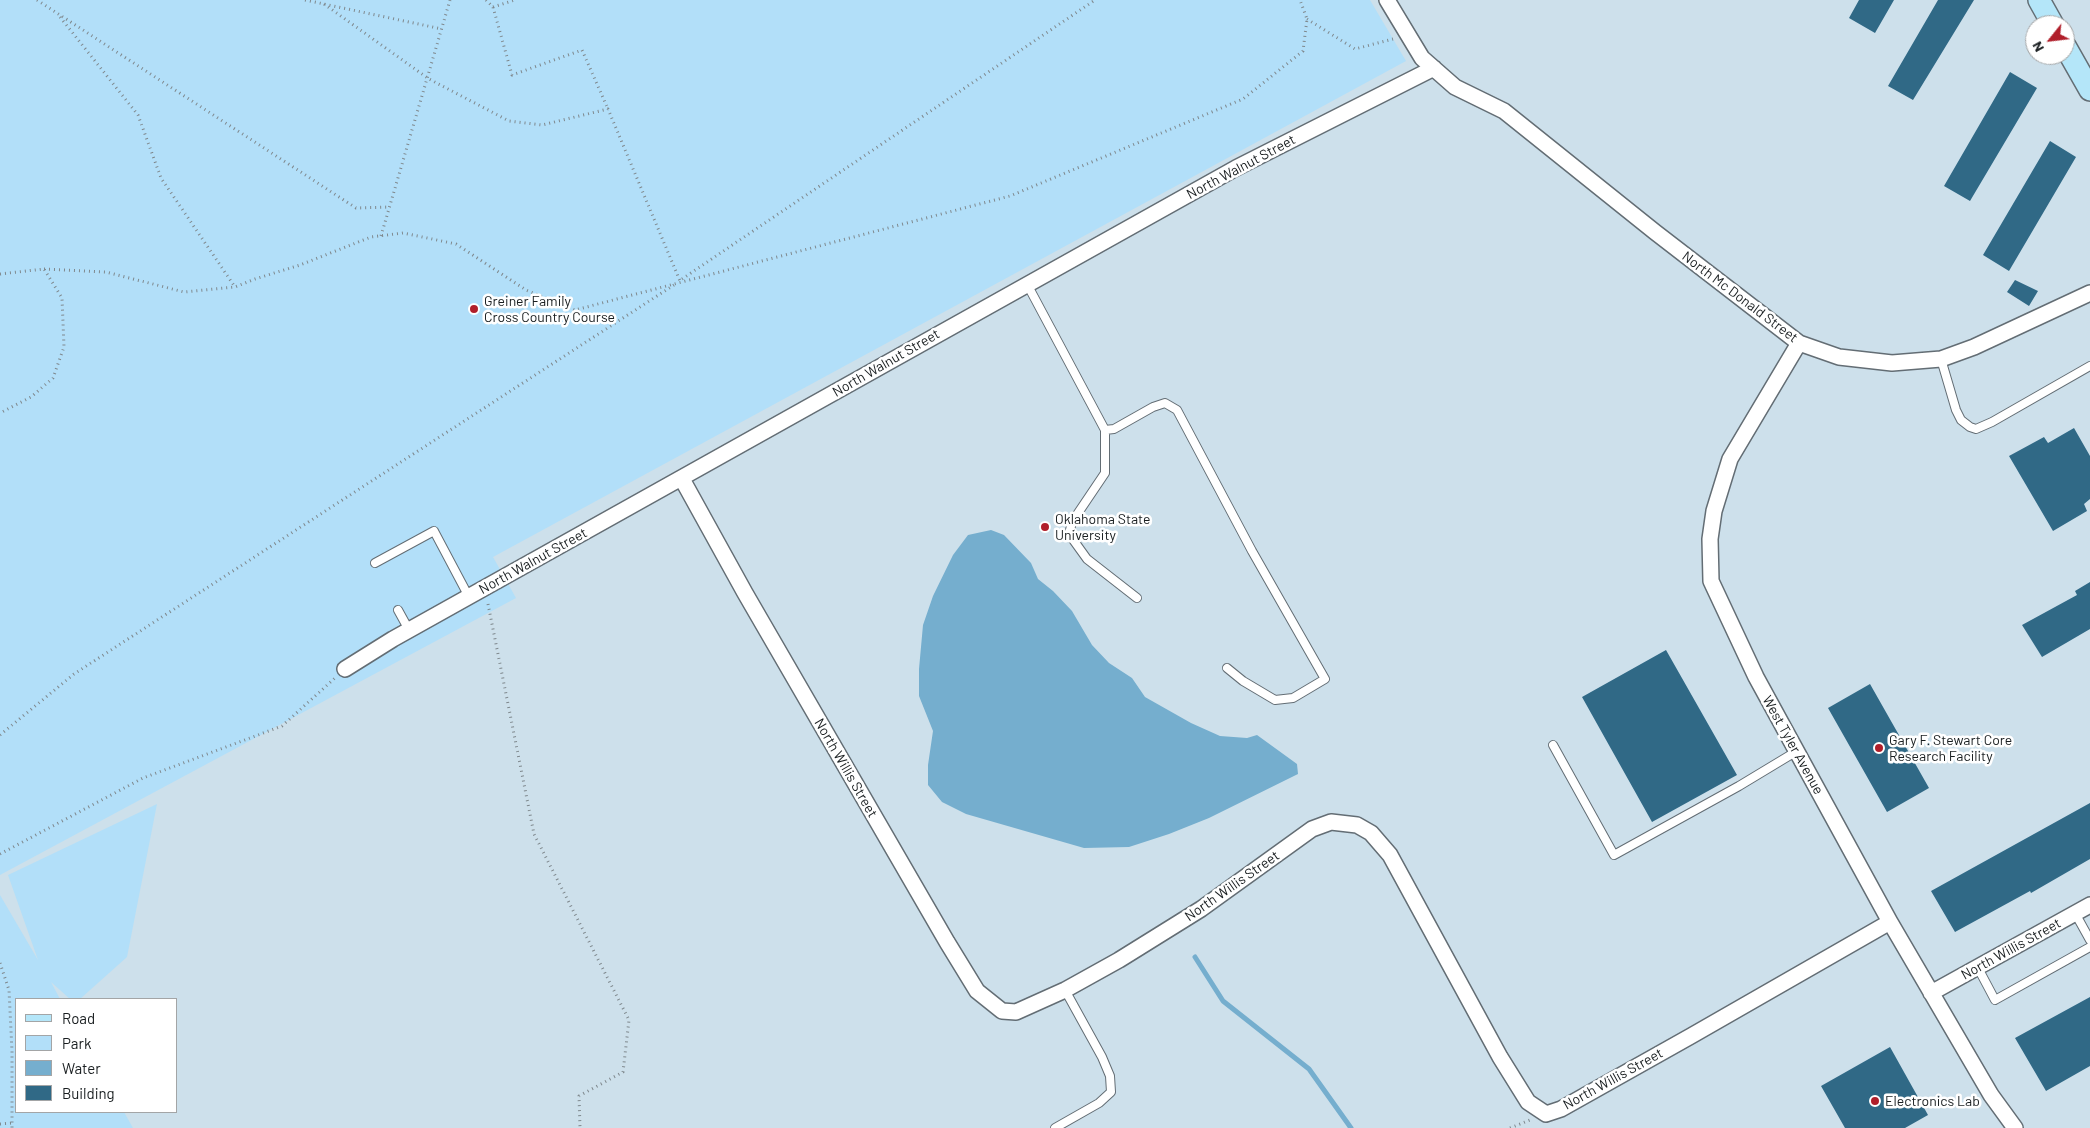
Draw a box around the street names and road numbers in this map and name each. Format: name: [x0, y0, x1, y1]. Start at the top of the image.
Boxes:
street label: North Walnut Street: [1184, 131, 1298, 203]
street label: North Mc Donald Street: [1679, 248, 1801, 346]
street label: North Walnut Street: [829, 325, 943, 401]
street label: North Walnut Street: [476, 524, 590, 598]
street label: West Tyler Avenue: [1759, 693, 1827, 797]
street label: North Willis Street: [811, 716, 881, 820]
street label: North Willis Street: [1182, 847, 1282, 925]
street label: North Willis Street: [1958, 915, 2064, 983]
street label: North Willis Street: [1560, 1045, 1666, 1113]

